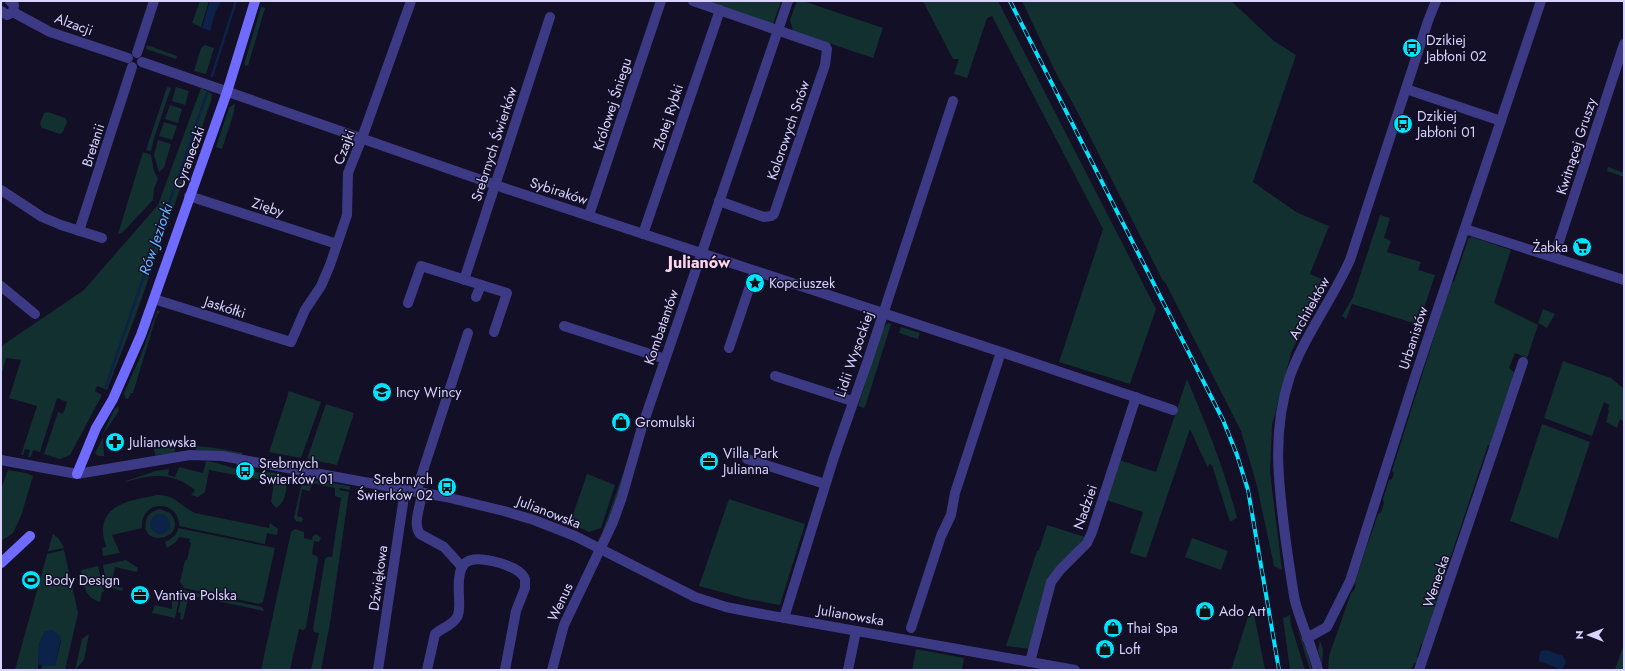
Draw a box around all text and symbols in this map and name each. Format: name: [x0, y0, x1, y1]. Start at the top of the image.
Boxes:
street label: Alzacji: [52, 8, 96, 40]
place label: Dzikiej Jabłoni 02: [1424, 30, 1487, 66]
bus stop icon: Dzikiej Jabłoni 02: [1401, 37, 1423, 59]
street label: Królowej Śniegu: [588, 55, 636, 153]
street label: Kolorowych Snów: [762, 77, 815, 182]
street label: Złotej Rybki: [648, 81, 688, 153]
street label: Srebrnych Świerków: [466, 84, 522, 204]
street label: Kwitnącej Gruszy: [1551, 94, 1601, 197]
place label: Dzikiej Jabłoni 01: [1415, 106, 1476, 142]
bus stop icon: Dzikiej Jabłoni 01: [1392, 113, 1414, 135]
street label: Bretanii: [77, 121, 109, 169]
street label: Cyraneczki: [169, 123, 209, 191]
street label: Czajki: [328, 127, 360, 167]
street label: Sybiraków: [527, 172, 591, 210]
street label: Zięby: [249, 192, 287, 222]
water label: Rów Jeziorki: [133, 200, 179, 278]
supermarket icon: Żabka: [1571, 236, 1593, 258]
place label: Żabka: [1533, 237, 1568, 257]
district label: Julianów: [665, 251, 731, 274]
place icon: Kopciuszek: [744, 272, 766, 294]
place label: Kopciuszek: [769, 273, 836, 293]
street label: Architektów: [1284, 273, 1335, 343]
street label: Kombatantów: [639, 286, 683, 367]
street label: Jaskółki: [200, 290, 248, 323]
street label: Urbanistów: [1393, 303, 1433, 372]
street label: Lidii Wysockiej: [830, 308, 878, 400]
school or university icon: Incy Wincy: [371, 381, 393, 403]
place label: Incy Wincy: [396, 382, 462, 402]
shop icon: Gromulski: [610, 411, 632, 433]
place label: Gromulski: [635, 412, 695, 432]
pharmacy icon: Julianowska: [104, 431, 126, 453]
place label: Julianowska: [127, 432, 196, 452]
place label: Villa Park Julianna: [721, 443, 779, 479]
office icon: Villa Park Julianna: [698, 450, 720, 472]
place label: Srebrnych Świerków 01: [259, 453, 334, 489]
bus stop icon: Srebrnych Świerków 01: [234, 460, 256, 482]
place label: Srebrnych Świerków 02: [357, 469, 433, 505]
bus stop icon: Srebrnych Świerków 02: [436, 476, 458, 498]
street label: Nadziei: [1068, 482, 1102, 532]
street label: Julianowska: [512, 490, 584, 533]
street label: Dźwiękowa: [364, 544, 392, 612]
street label: Wenecka: [1418, 552, 1454, 610]
sports icon: Body Design: [20, 569, 42, 591]
place label: Body Design: [45, 570, 120, 590]
street label: Wenus: [542, 579, 578, 624]
office icon: Vantiva Polska: [129, 584, 151, 606]
place label: Vantiva Polska: [154, 585, 237, 605]
street label: Julianowska: [814, 599, 886, 631]
shop icon: Ado Art: [1194, 600, 1216, 622]
place label: Ado Art: [1219, 601, 1266, 621]
north arrow: [1569, 615, 1609, 655]
shop icon: Thai Spa: [1102, 617, 1124, 639]
place label: Thai Spa: [1127, 618, 1178, 638]
text: N: [1571, 631, 1587, 639]
shop icon: Loft: [1094, 638, 1116, 660]
place label: Loft: [1119, 639, 1141, 659]

